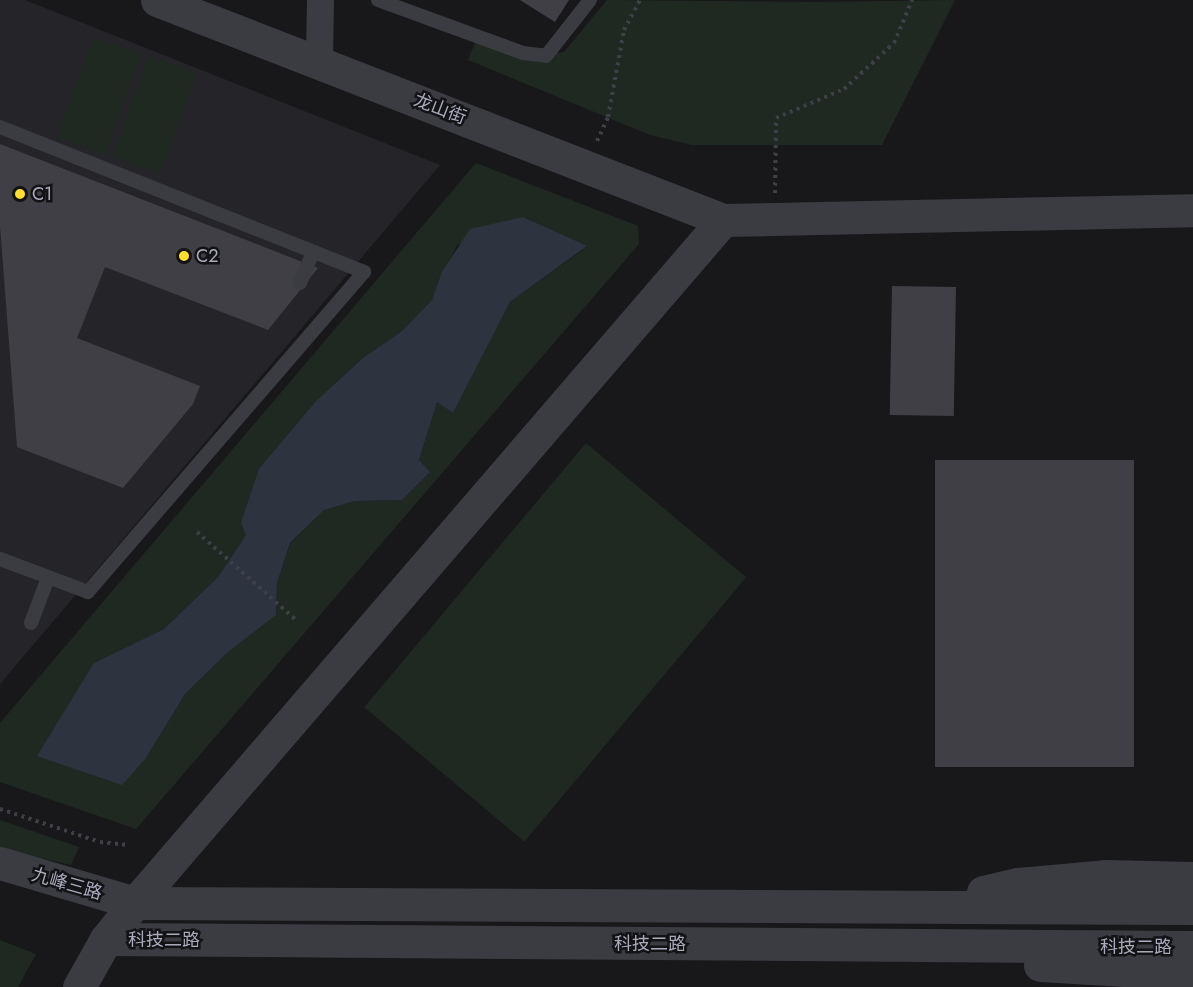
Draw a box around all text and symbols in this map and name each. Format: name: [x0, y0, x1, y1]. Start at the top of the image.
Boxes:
street label: 龙山街: [411, 89, 469, 129]
place label: C1: [32, 183, 52, 205]
marker: C1: [13, 187, 27, 201]
place label: C2: [196, 245, 219, 267]
marker: C2: [177, 249, 191, 263]
street label: 九峰三路: [29, 864, 105, 904]
street label: 科技二路: [128, 929, 200, 951]
street label: 科技二路: [614, 933, 686, 955]
street label: 科技二路: [1100, 936, 1172, 958]

